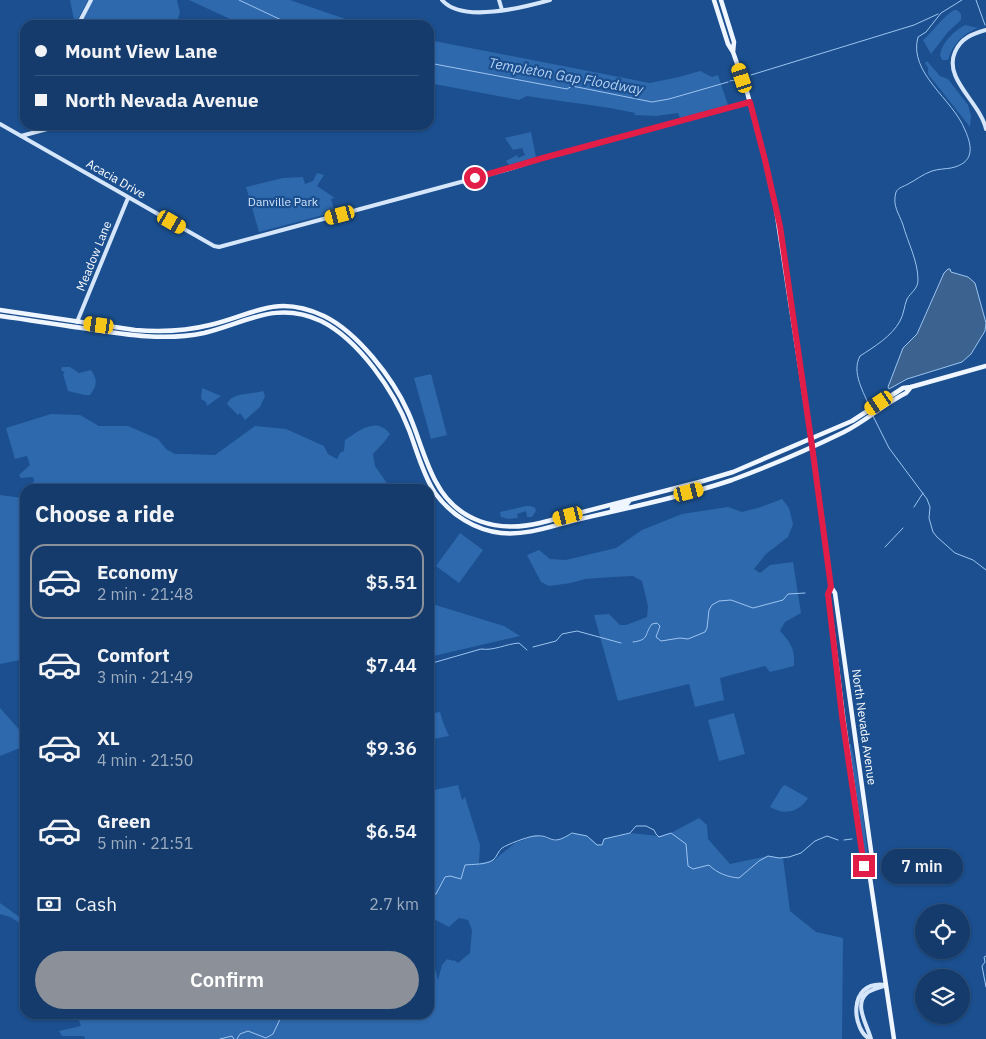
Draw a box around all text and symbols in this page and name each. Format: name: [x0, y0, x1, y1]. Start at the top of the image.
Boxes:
text: Mount View Lane: [65, 39, 217, 63]
water label: Templeton Gap Floodway: [487, 54, 646, 99]
car: [730, 61, 753, 95]
text: North Nevada Avenue: [65, 88, 259, 112]
street label: Acacia Drive: [84, 156, 149, 202]
route start: [464, 167, 486, 189]
park label: Danville Park: [248, 194, 319, 209]
car: [323, 204, 356, 226]
car: [155, 208, 188, 236]
street label: Meadow Lane: [73, 218, 115, 293]
car: [83, 315, 114, 335]
car: [862, 388, 895, 418]
car: [672, 481, 705, 503]
text: Choose a ride: [35, 499, 175, 528]
car: [551, 505, 584, 527]
icon: car: [37, 559, 82, 604]
text: Economy: [97, 560, 178, 584]
text: $5.51: [366, 570, 417, 594]
text: 2 min · 21:48: [97, 584, 193, 604]
icon: car: [37, 642, 82, 687]
text: Comfort: [97, 643, 170, 667]
text: $7.44: [366, 653, 417, 677]
text: 3 min · 21:49: [97, 667, 193, 687]
street label: North Nevada Avenue: [849, 668, 880, 786]
icon: car: [37, 725, 82, 770]
text: XL: [97, 726, 120, 750]
text: $9.36: [366, 736, 417, 760]
text: 4 min · 21:50: [97, 750, 193, 770]
icon: car: [37, 808, 82, 853]
text: Green: [97, 809, 151, 833]
text: $6.54: [366, 819, 417, 843]
text: 5 min · 21:51: [97, 833, 193, 853]
callout: 7 min: [882, 848, 964, 884]
route end: [853, 855, 875, 877]
text: 7 min: [901, 856, 943, 876]
icon: cash: [35, 890, 63, 918]
text: Cash: [75, 892, 117, 916]
text: 2.7 km: [369, 894, 419, 914]
map controls: [915, 904, 970, 1024]
button: locate: [915, 904, 970, 959]
button: Confirm: [35, 951, 419, 1009]
button: layers: [915, 969, 970, 1024]

